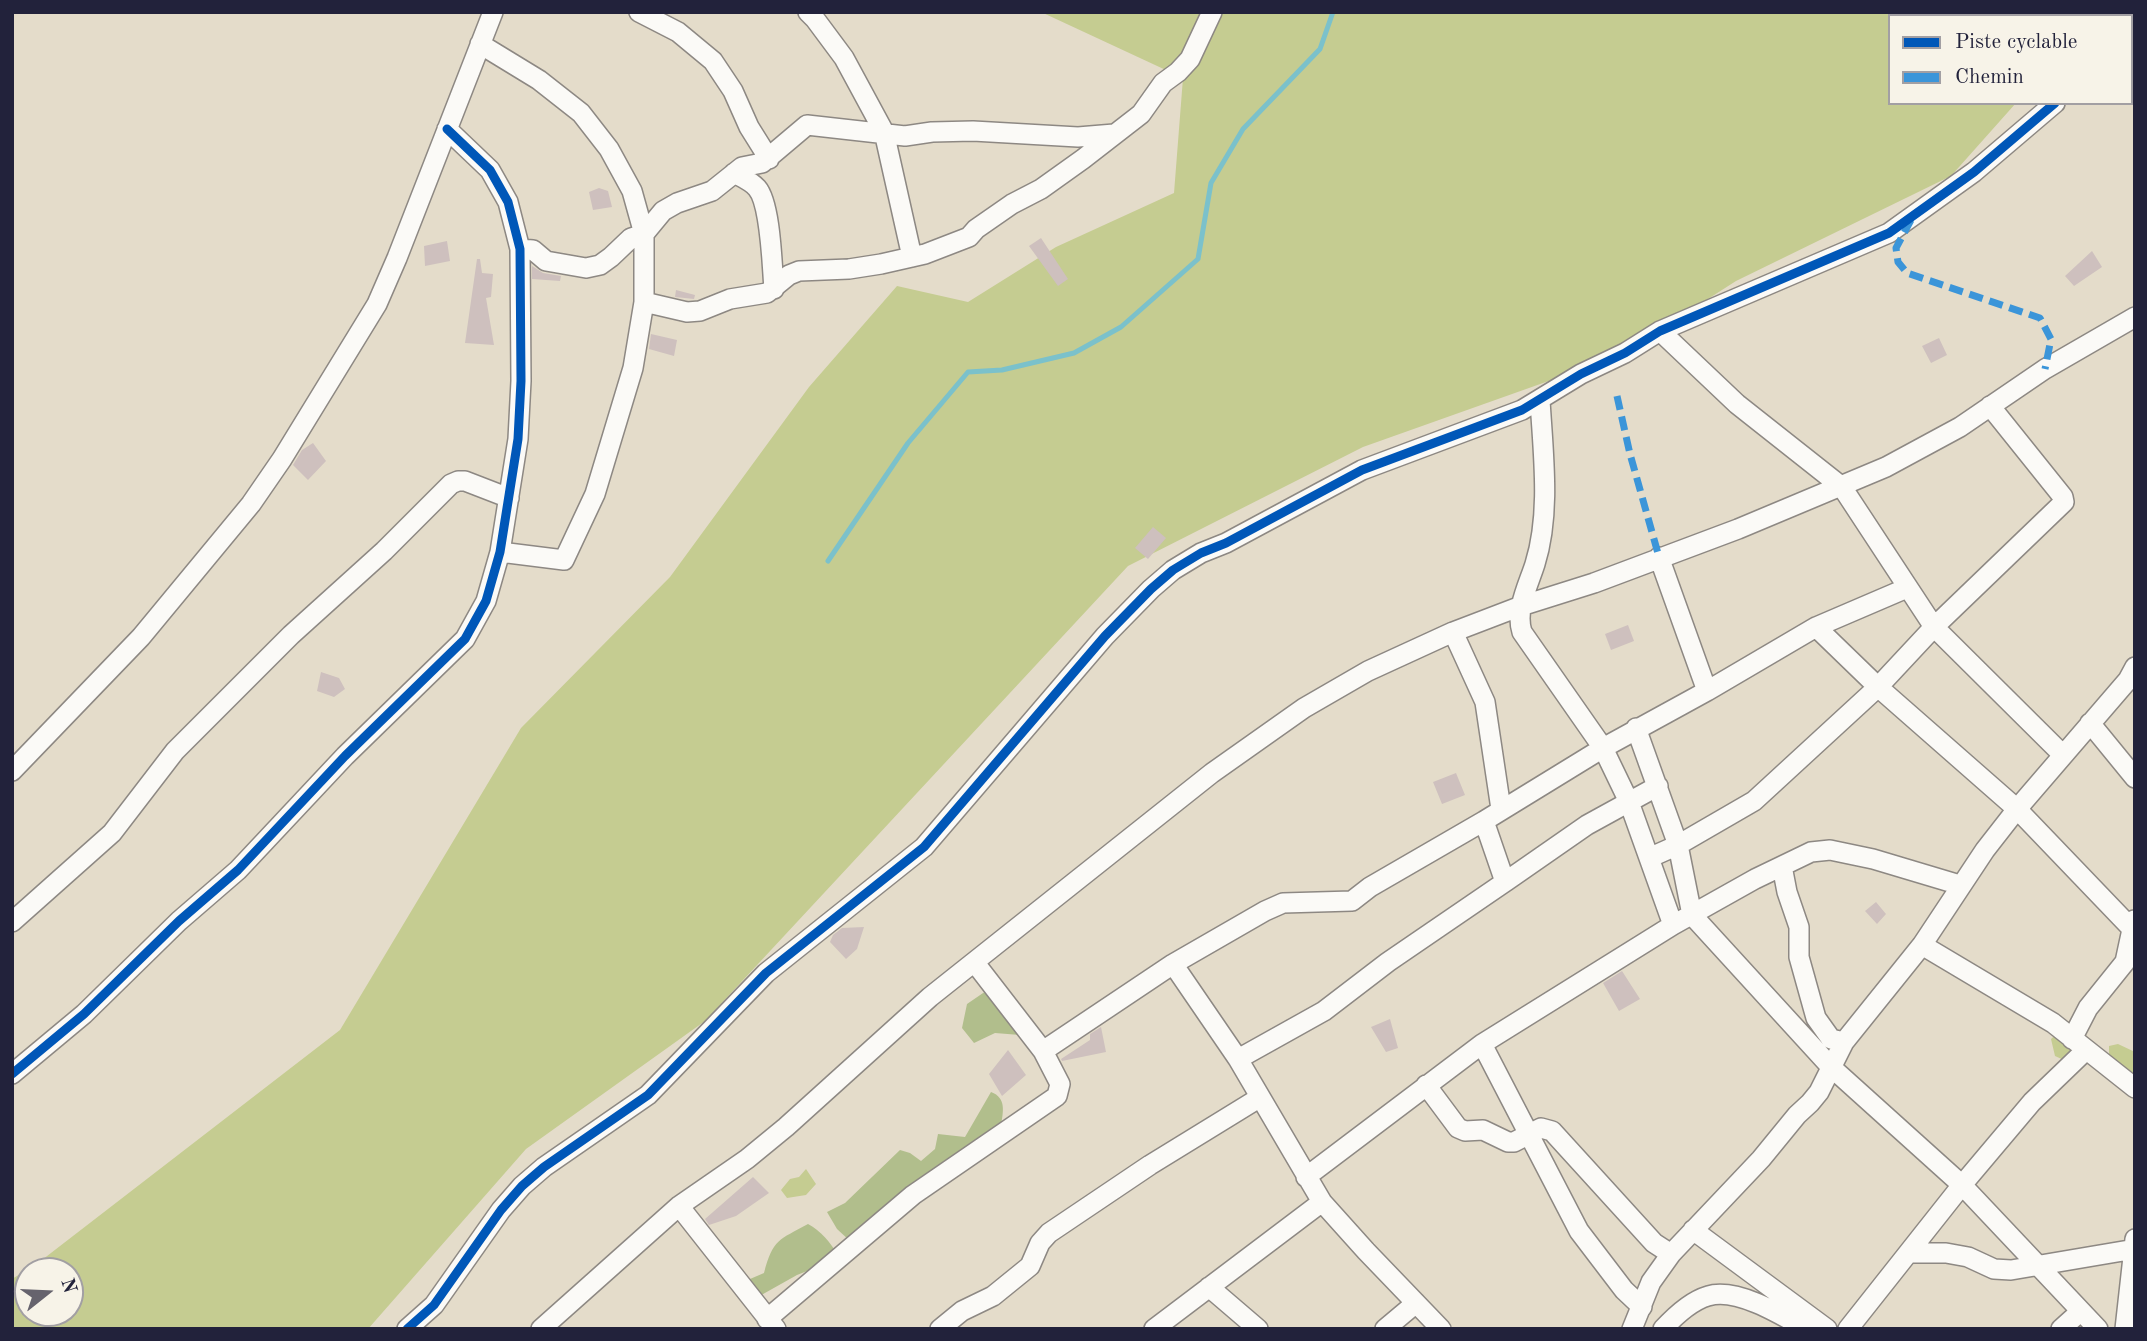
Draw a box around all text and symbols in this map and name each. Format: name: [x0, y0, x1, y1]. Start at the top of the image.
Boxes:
legend: [1888, 14, 2133, 105]
text: Piste cyclable: [1955, 32, 2078, 53]
text: Chemin: [1955, 67, 2024, 88]
north arrow: [14, 1257, 84, 1327]
text: N: [56, 1276, 79, 1296]

